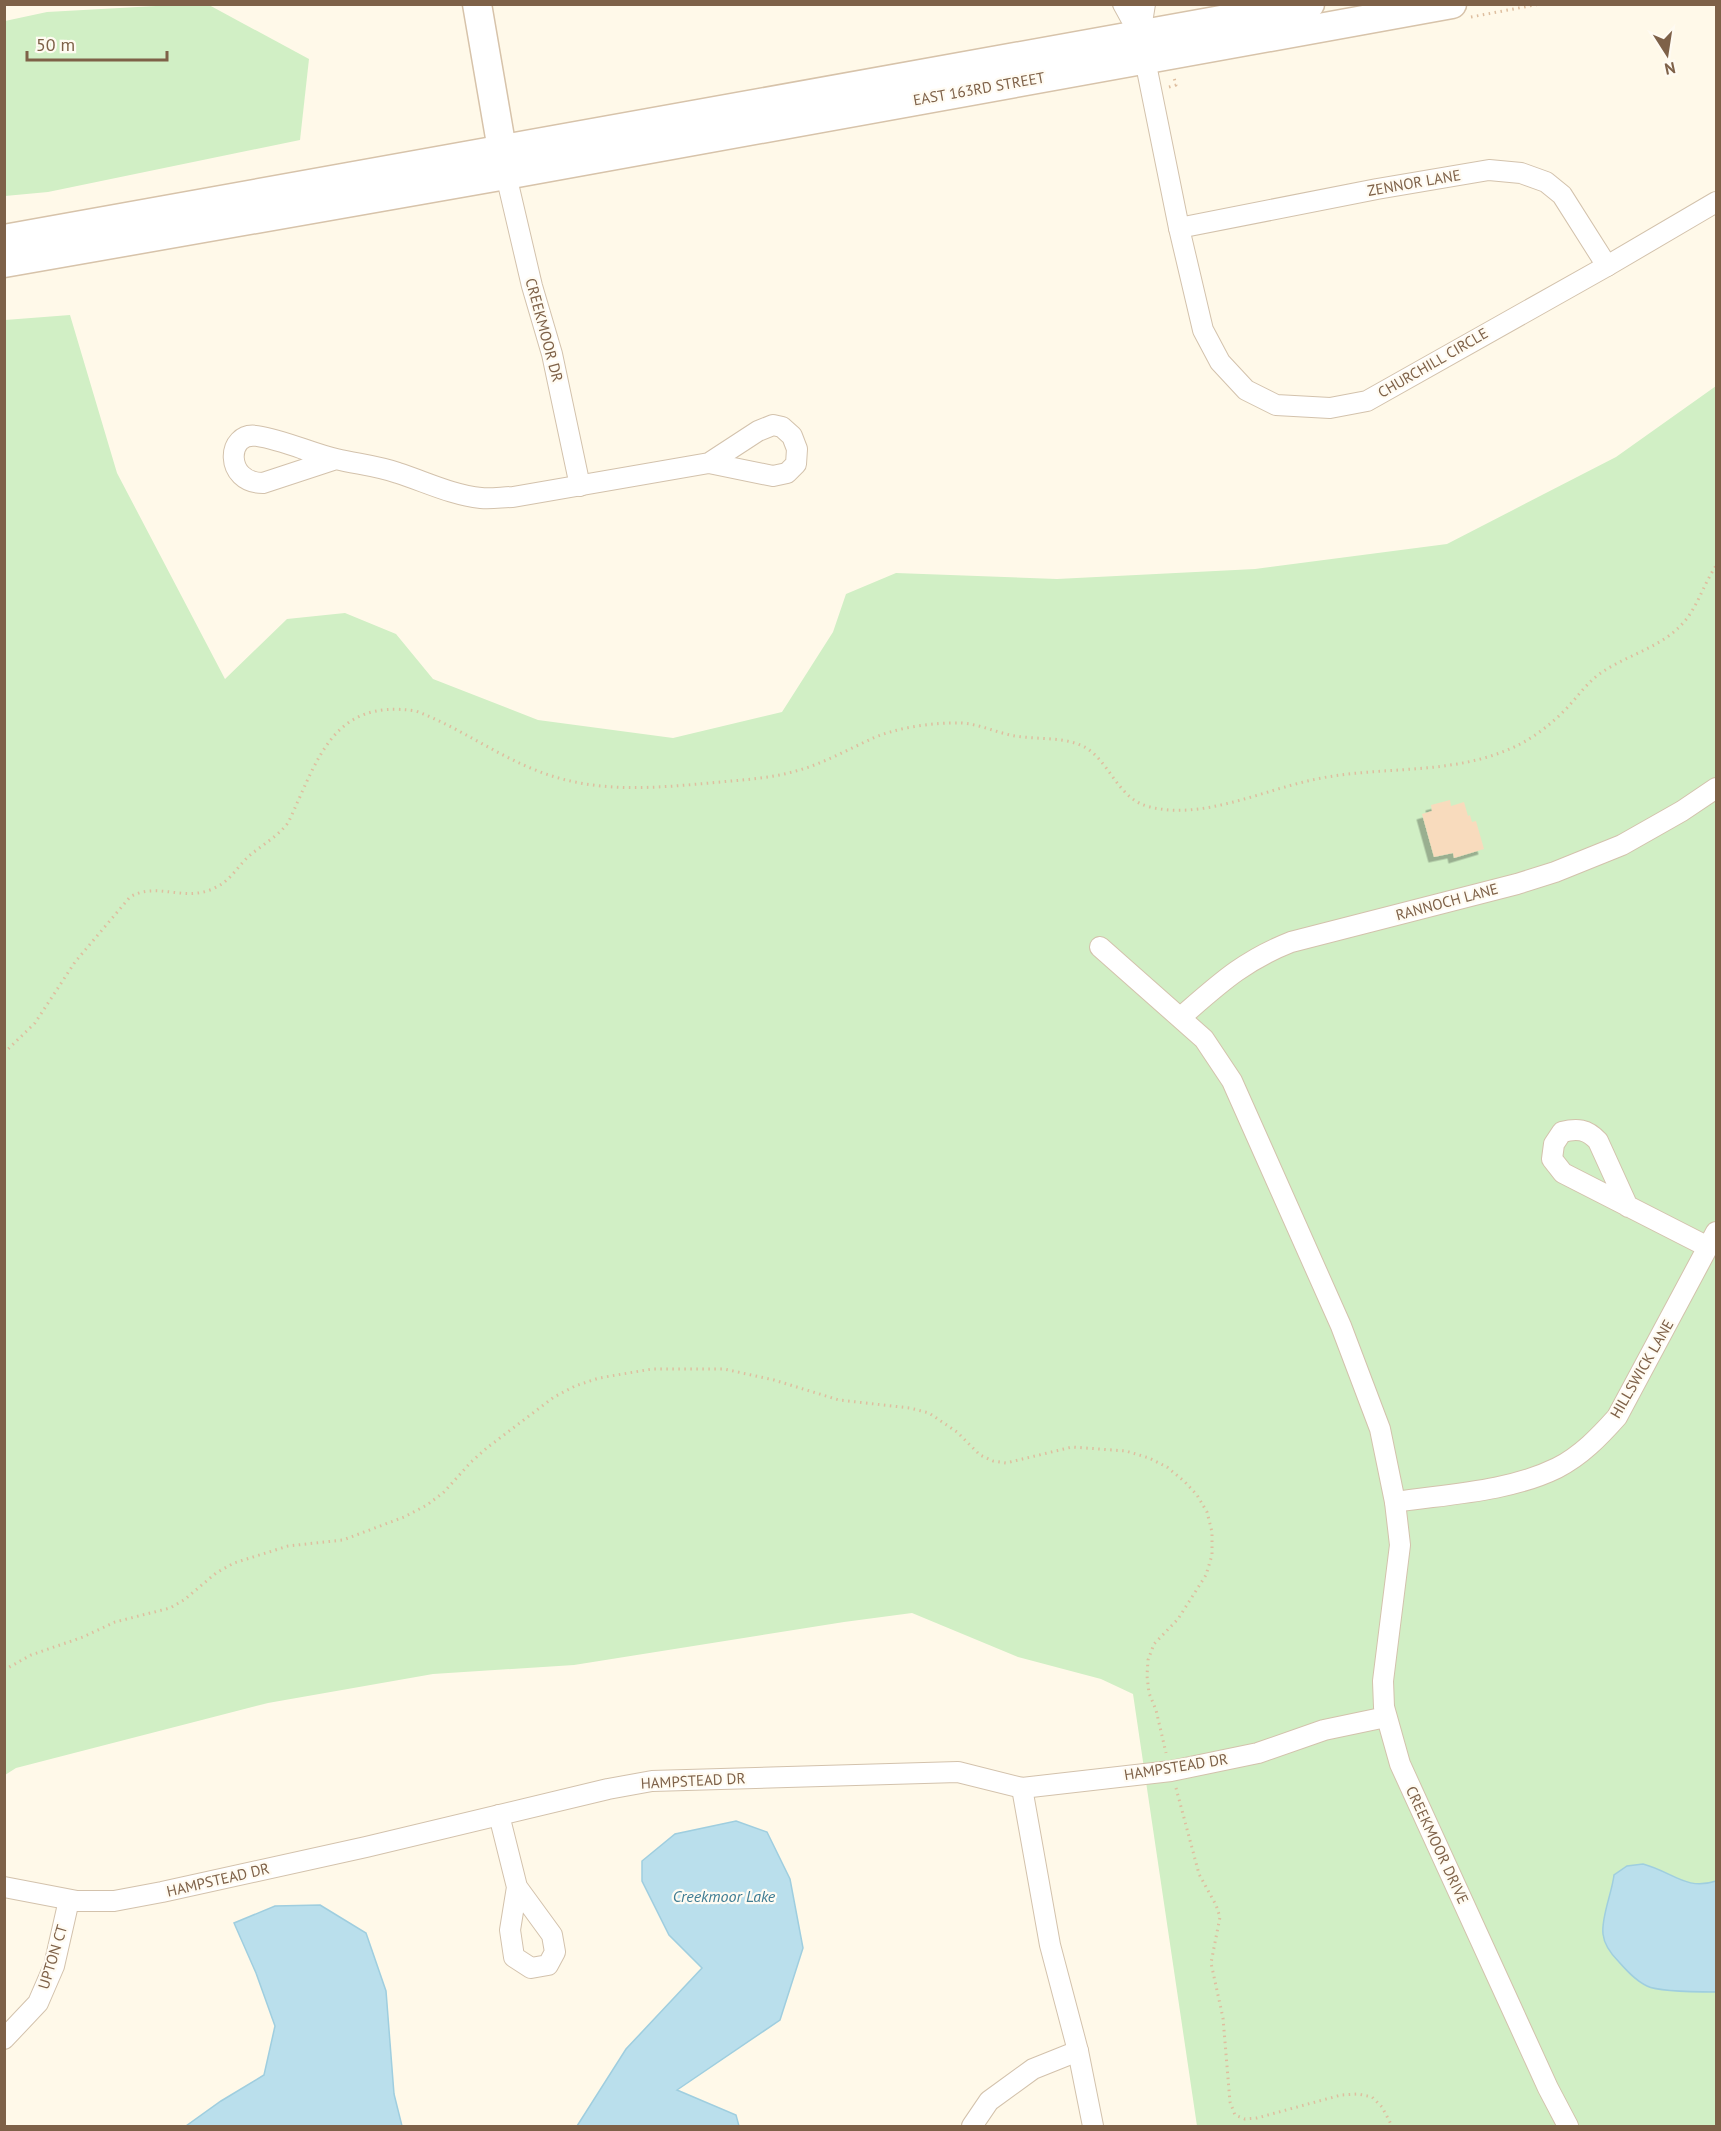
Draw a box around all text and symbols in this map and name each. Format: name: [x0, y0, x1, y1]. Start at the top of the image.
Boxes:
scale bar: [27, 24, 166, 62]
north arrow: [1637, 24, 1697, 84]
text: 50 m: [36, 33, 75, 56]
text: N: [1663, 58, 1677, 80]
street label: EAST 163RD STREET: [912, 67, 1047, 109]
street label: ZENNOR LANE: [1366, 165, 1462, 200]
street label: CREEKMOOR DR: [521, 276, 567, 384]
street label: CHURCHILL CIRCLE: [1374, 323, 1491, 402]
street label: RANNOCH LANE: [1394, 879, 1500, 924]
street label: HILLSWICK LANE: [1606, 1316, 1677, 1421]
street label: HAMPSTEAD DR: [1123, 1749, 1229, 1784]
street label: HAMPSTEAD DR: [640, 1768, 746, 1793]
street label: CREEKMOOR DRIVE: [1402, 1783, 1473, 1907]
street label: HAMPSTEAD DR: [165, 1858, 271, 1901]
water label: Creekmoor Lake: [673, 1886, 776, 1906]
street label: UPTON CT: [34, 1922, 72, 1991]

